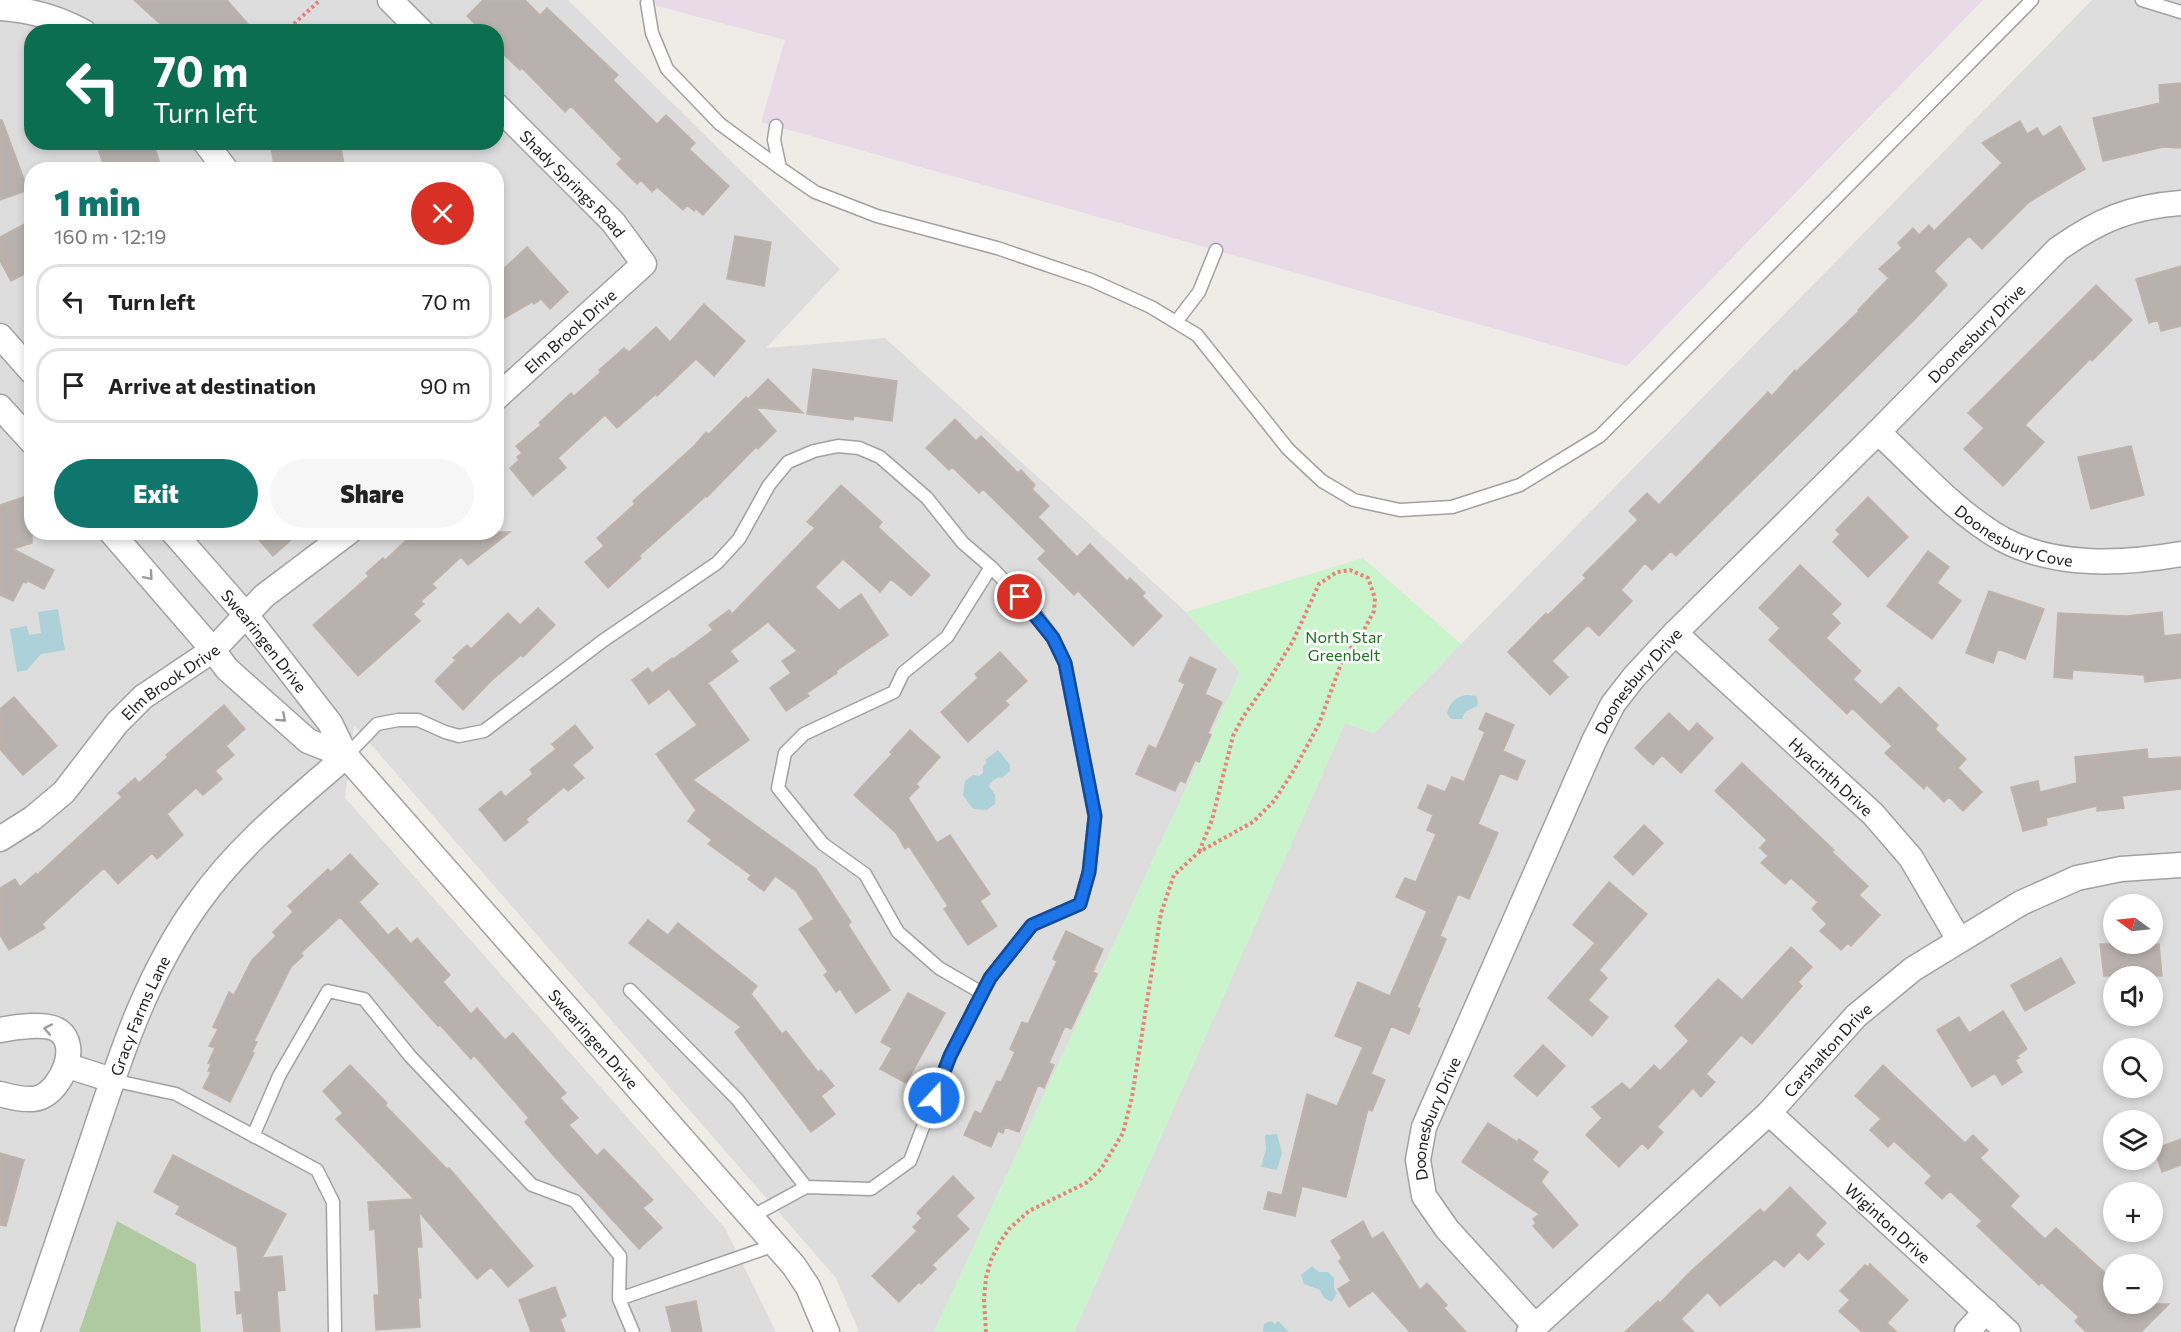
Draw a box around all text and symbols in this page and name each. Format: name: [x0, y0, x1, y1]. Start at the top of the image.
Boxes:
text: 70 m: [153, 44, 248, 96]
icon: left: [54, 48, 132, 126]
text: Turn left: [153, 96, 257, 129]
street label: Shady Springs Road: [517, 126, 630, 240]
text: 1 min: [54, 179, 140, 223]
button: close: [411, 182, 474, 245]
text: 160 m · 12:19: [54, 224, 166, 248]
street label: Doonesbury Drive: [1923, 279, 2028, 386]
icon: left: [57, 285, 90, 318]
street label: Elm Brook Drive: [520, 285, 620, 377]
text: Turn left: [108, 288, 195, 315]
text: 70 m: [422, 288, 471, 315]
icon: arrive: [57, 369, 90, 402]
text: Arrive at destination: [108, 372, 316, 399]
text: 90 m: [420, 372, 471, 399]
button: Exit: [54, 459, 258, 528]
button: Share: [270, 459, 474, 528]
street label: Doonesbury Cove: [1952, 500, 2074, 569]
one-way arrow: [142, 570, 153, 580]
pin: [994, 571, 1045, 622]
icon: arrive: [1003, 580, 1036, 613]
street label: Swearingen Drive: [218, 585, 312, 695]
street label: Doonesbury Drive: [1590, 623, 1685, 737]
park label: North Star Greenbelt: [1305, 627, 1383, 664]
street label: Elm Brook Drive: [117, 640, 223, 723]
one-way arrow: [275, 711, 286, 722]
street label: Hyacinth Drive: [1785, 733, 1877, 819]
north arrow: [2103, 894, 2163, 954]
map controls: [2103, 894, 2163, 1314]
street label: Gracy Farms Lane: [105, 952, 173, 1078]
button: sound: [2103, 966, 2163, 1026]
street label: Swearingen Drive: [545, 985, 643, 1092]
street label: Carshalton Drive: [1779, 998, 1875, 1100]
one-way arrow: [44, 1023, 54, 1036]
button: search: [2103, 1038, 2163, 1098]
street label: Doonesbury Drive: [1409, 1054, 1463, 1182]
position arrow: [902, 1066, 966, 1130]
button: layers: [2103, 1110, 2163, 1170]
street label: Wiginton Drive: [1842, 1178, 1935, 1266]
button: +: [2103, 1182, 2163, 1242]
button: −: [2103, 1254, 2163, 1314]

